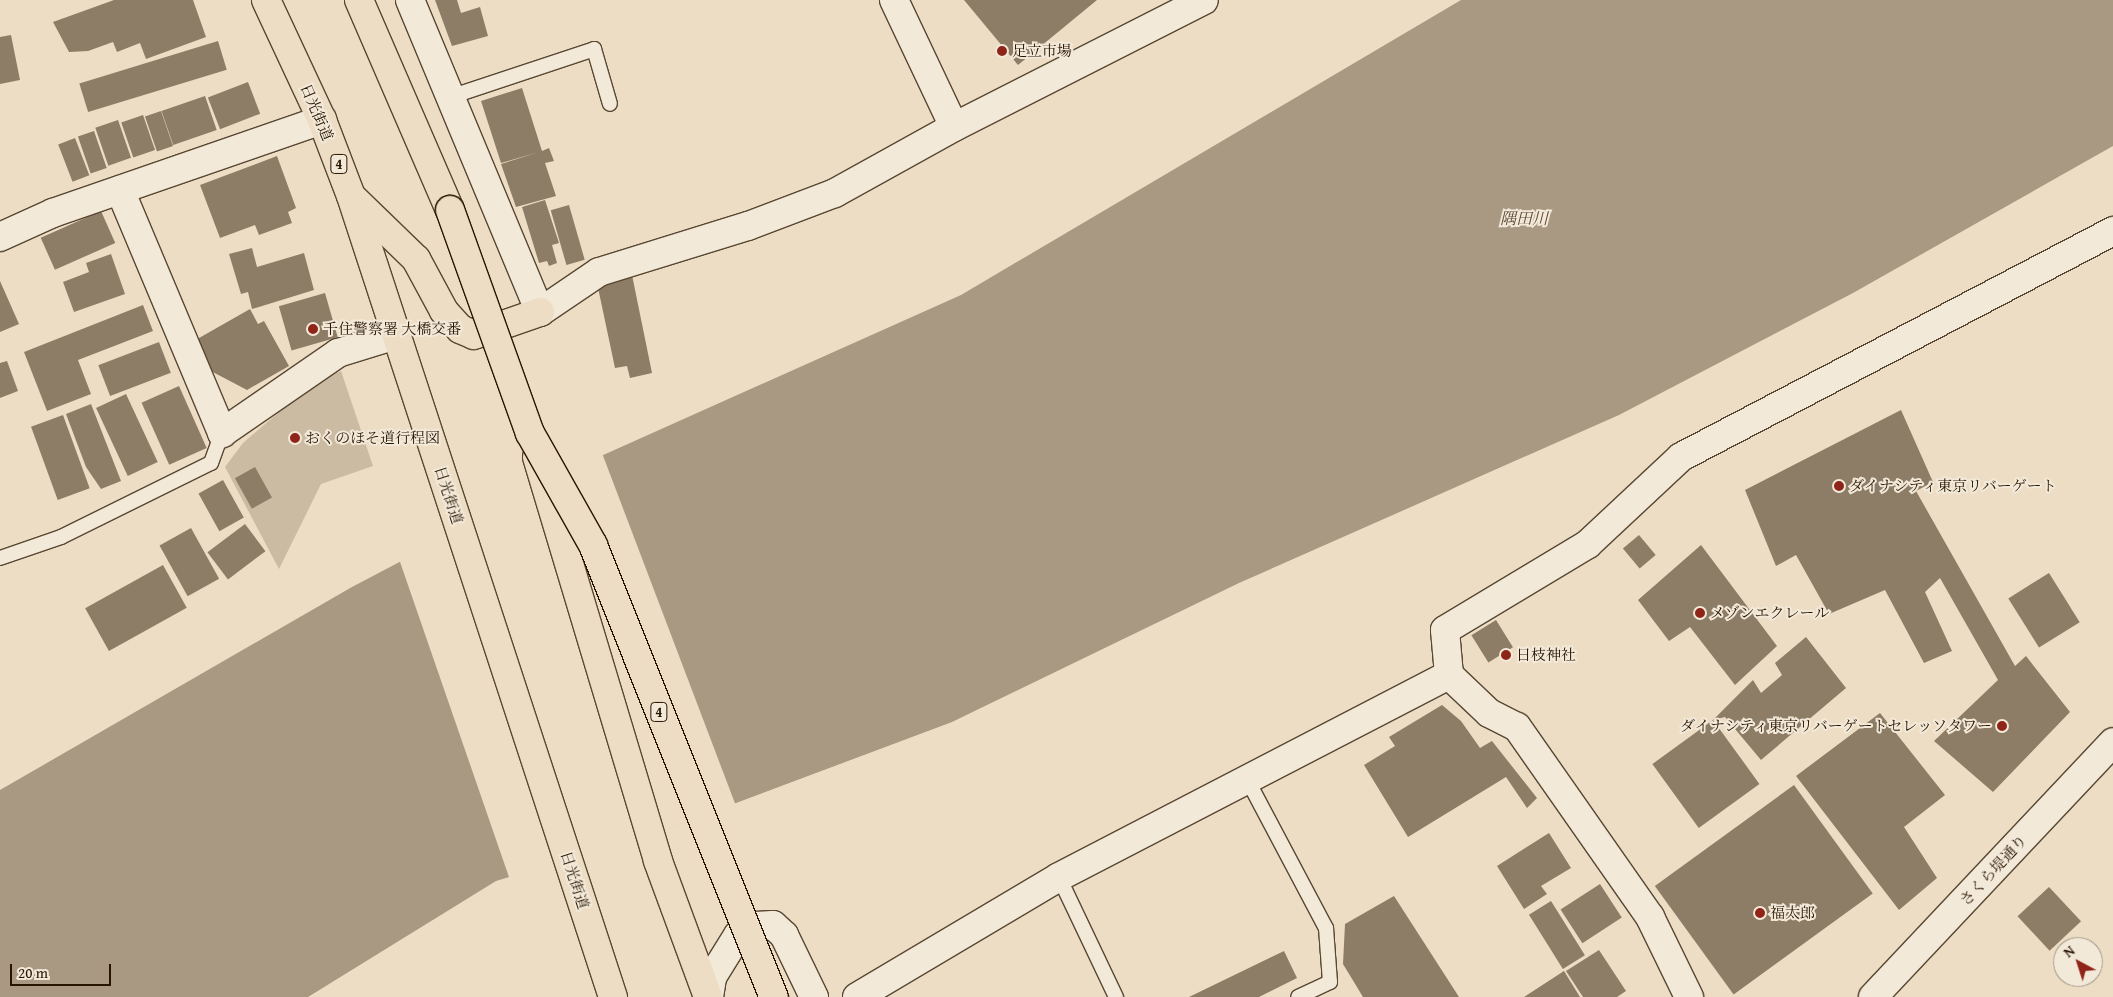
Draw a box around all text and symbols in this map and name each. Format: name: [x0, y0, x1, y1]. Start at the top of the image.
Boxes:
place label: 足立市場: [1012, 42, 1072, 60]
marker: 足立市場: [996, 45, 1008, 57]
street label: 日光街道: [297, 81, 337, 143]
road number: 4: [330, 152, 348, 175]
water label: 隅田川: [1500, 208, 1548, 228]
place label: 千住警察署 大橋交番: [323, 320, 461, 338]
marker: 千住警察署 大橋交番: [307, 323, 319, 335]
place label: おくのほそ道行程図: [305, 429, 440, 447]
marker: おくのほそ道行程図: [289, 432, 301, 444]
street label: 日光街道: [431, 464, 467, 526]
place label: ダイナシティ東京リバーゲート: [1849, 477, 2059, 495]
marker: ダイナシティ東京リバーゲート: [1833, 480, 1845, 492]
place label: メゾンエクレール: [1710, 604, 1830, 622]
marker: メゾンエクレール: [1694, 607, 1706, 619]
place label: 日枝神社: [1516, 646, 1576, 664]
marker: 日枝神社: [1500, 649, 1512, 661]
road number: 4: [650, 700, 668, 724]
place label: ダイナシティ東京リバーゲートセレッソタワー: [1677, 717, 1992, 735]
marker: ダイナシティ東京リバーゲートセレッソタワー: [1996, 720, 2008, 732]
street label: さくら堤通り: [1956, 831, 2030, 909]
street label: 日光街道: [557, 849, 593, 911]
place label: 福太郎: [1770, 904, 1815, 922]
marker: 福太郎: [1754, 907, 1766, 919]
north arrow: [2053, 937, 2103, 987]
text: N: [2059, 941, 2079, 962]
scale bar: [12, 954, 114, 986]
text: 20 m: [18, 962, 48, 983]

